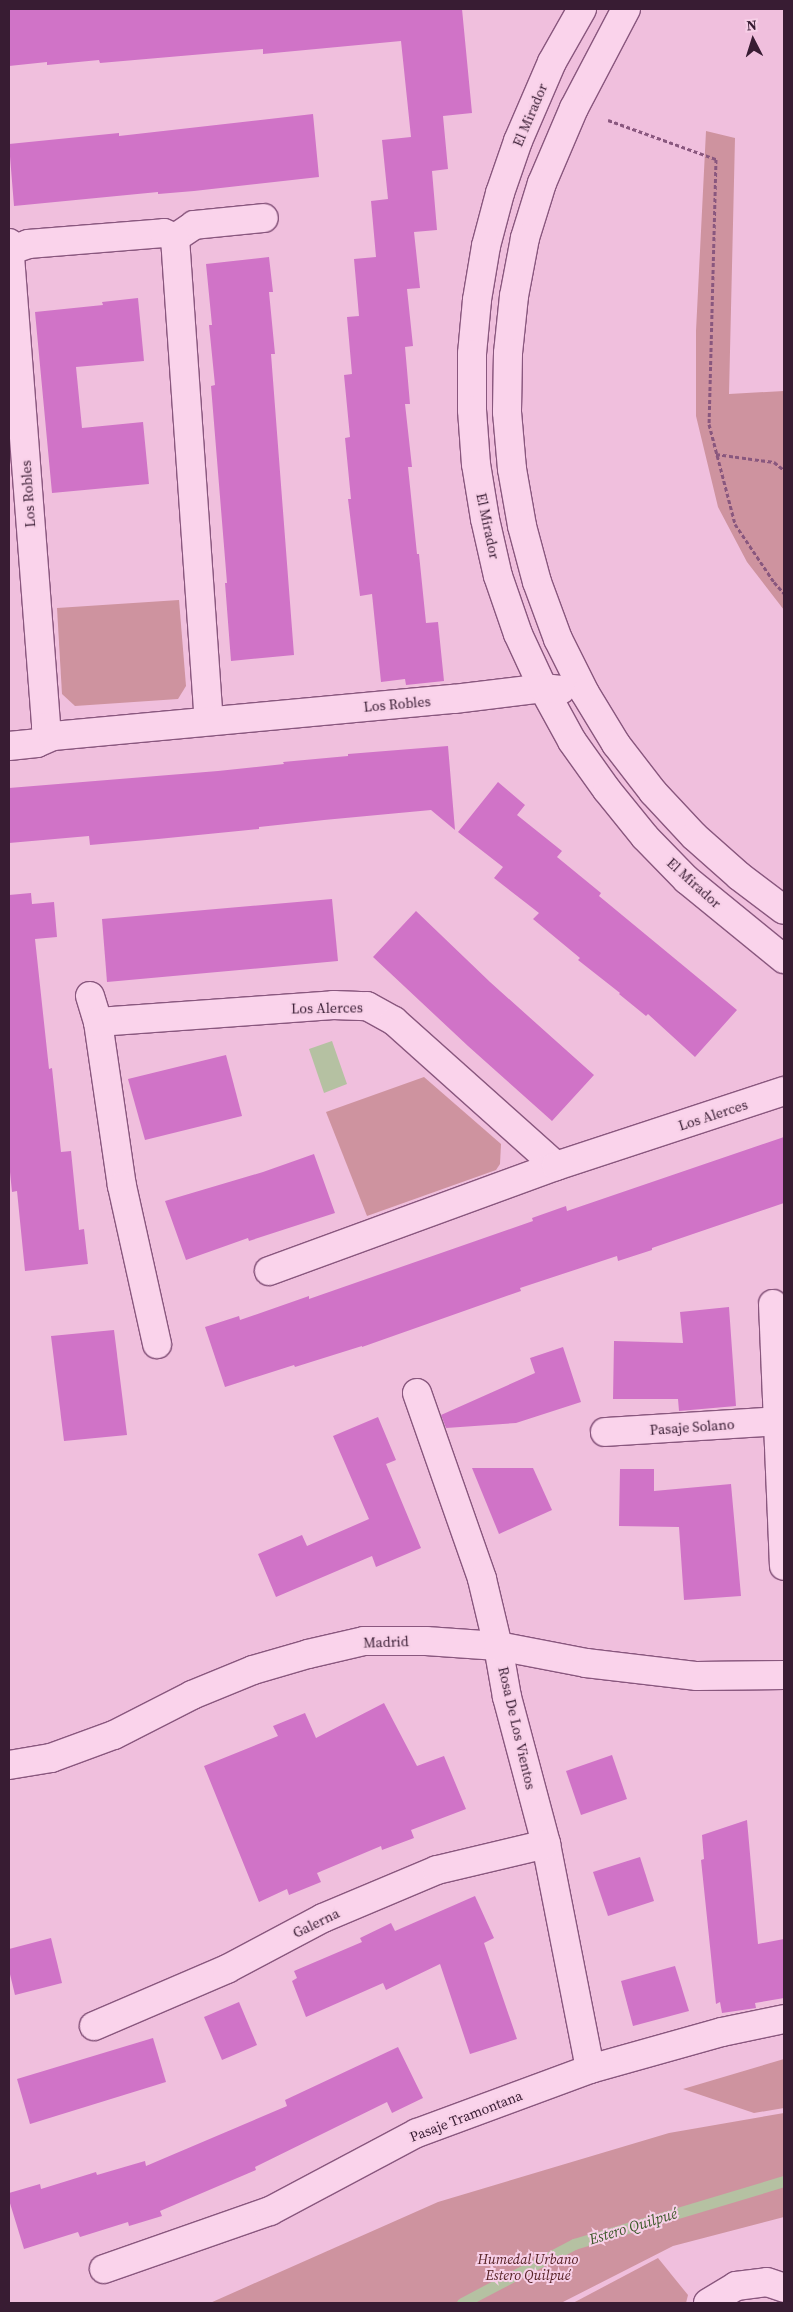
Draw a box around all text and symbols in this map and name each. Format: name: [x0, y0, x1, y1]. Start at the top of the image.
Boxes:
north arrow: [728, 15, 778, 65]
text: N: [746, 15, 758, 35]
street label: El Mirador: [509, 81, 551, 149]
street label: Los Robles: [17, 460, 39, 528]
street label: El Mirador: [473, 491, 503, 561]
street label: Los Robles: [363, 693, 431, 715]
street label: El Mirador: [663, 854, 725, 912]
street label: Los Alerces: [291, 999, 363, 1017]
street label: Los Alerces: [676, 1096, 750, 1134]
street label: Pasaje Solano: [649, 1416, 735, 1438]
street label: Madrid: [363, 1633, 409, 1651]
street label: Rosa De Los Vientos: [495, 1665, 539, 1791]
street label: Galerna: [290, 1905, 342, 1941]
street label: Pasaje Tramontana: [407, 2087, 525, 2145]
water label: Estero Quilpué: [587, 2204, 679, 2248]
park label: Humedal Urbano Estero Quilpué: [478, 2251, 578, 2284]

